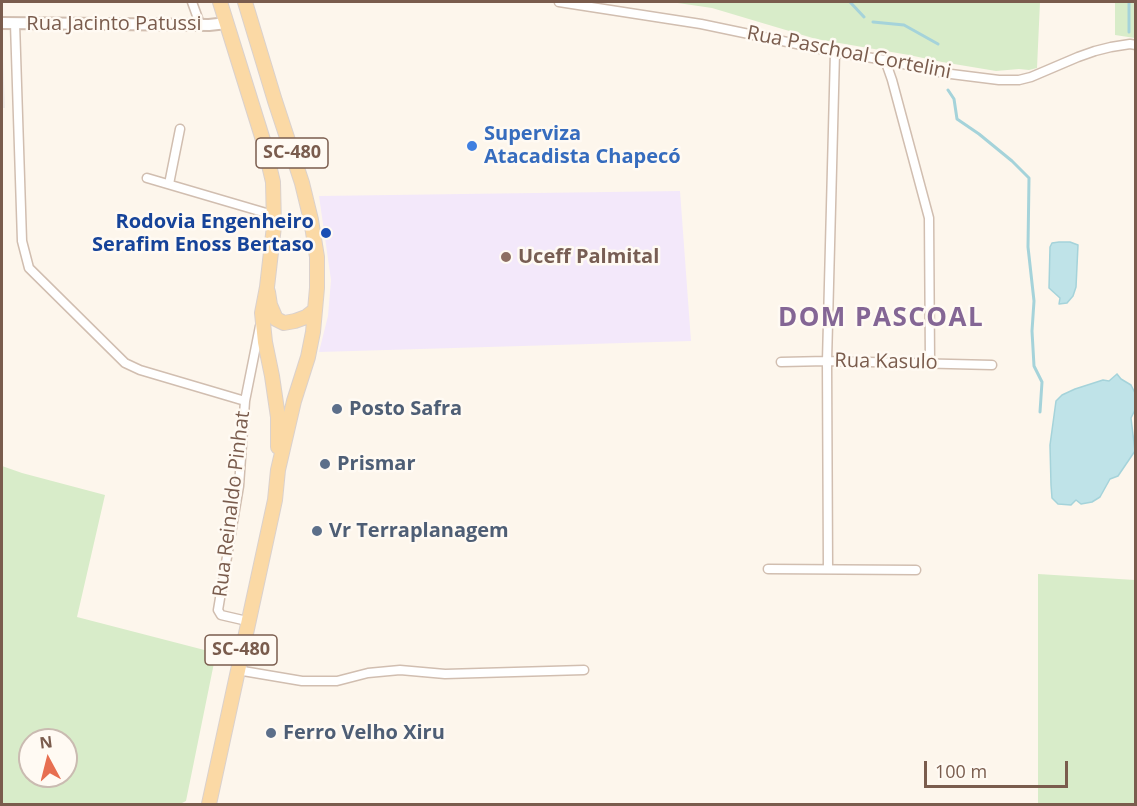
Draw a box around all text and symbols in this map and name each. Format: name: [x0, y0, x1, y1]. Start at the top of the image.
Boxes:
street label: Rua Jacinto Patussi: [26, 12, 202, 36]
street label: Rua Paschoal Cortelini: [745, 21, 953, 85]
place label: Superviza Atacadista Chapecó: [484, 122, 681, 169]
road number: SC-480: [256, 138, 328, 168]
marker: Superviza Atacadista Chapecó: [465, 139, 479, 153]
place label: Rodovia Engenheiro Serafim Enoss Bertaso: [92, 210, 314, 257]
marker: Rodovia Engenheiro Serafim Enoss Bertaso: [319, 226, 333, 240]
place label: Uceff Palmital: [518, 245, 659, 269]
marker: Uceff Palmital: [499, 250, 513, 264]
district label: DOM PASCOAL: [778, 303, 984, 335]
street label: Rua Kasulo: [834, 349, 938, 375]
place label: Posto Safra: [349, 397, 462, 421]
marker: Posto Safra: [330, 402, 344, 416]
street label: Rua Reinaldo Pinhat: [209, 410, 255, 598]
place label: Prismar: [337, 452, 415, 476]
marker: Prismar: [318, 457, 332, 471]
place label: Vr Terraplanagem: [329, 519, 509, 543]
marker: Vr Terraplanagem: [310, 524, 324, 538]
road number: SC-480: [205, 635, 277, 665]
place label: Ferro Velho Xiru: [283, 721, 445, 745]
marker: Ferro Velho Xiru: [264, 726, 278, 740]
north arrow: [18, 728, 78, 788]
text: N: [38, 730, 54, 754]
scale bar: [927, 749, 1071, 787]
text: 100 m: [935, 759, 987, 783]

